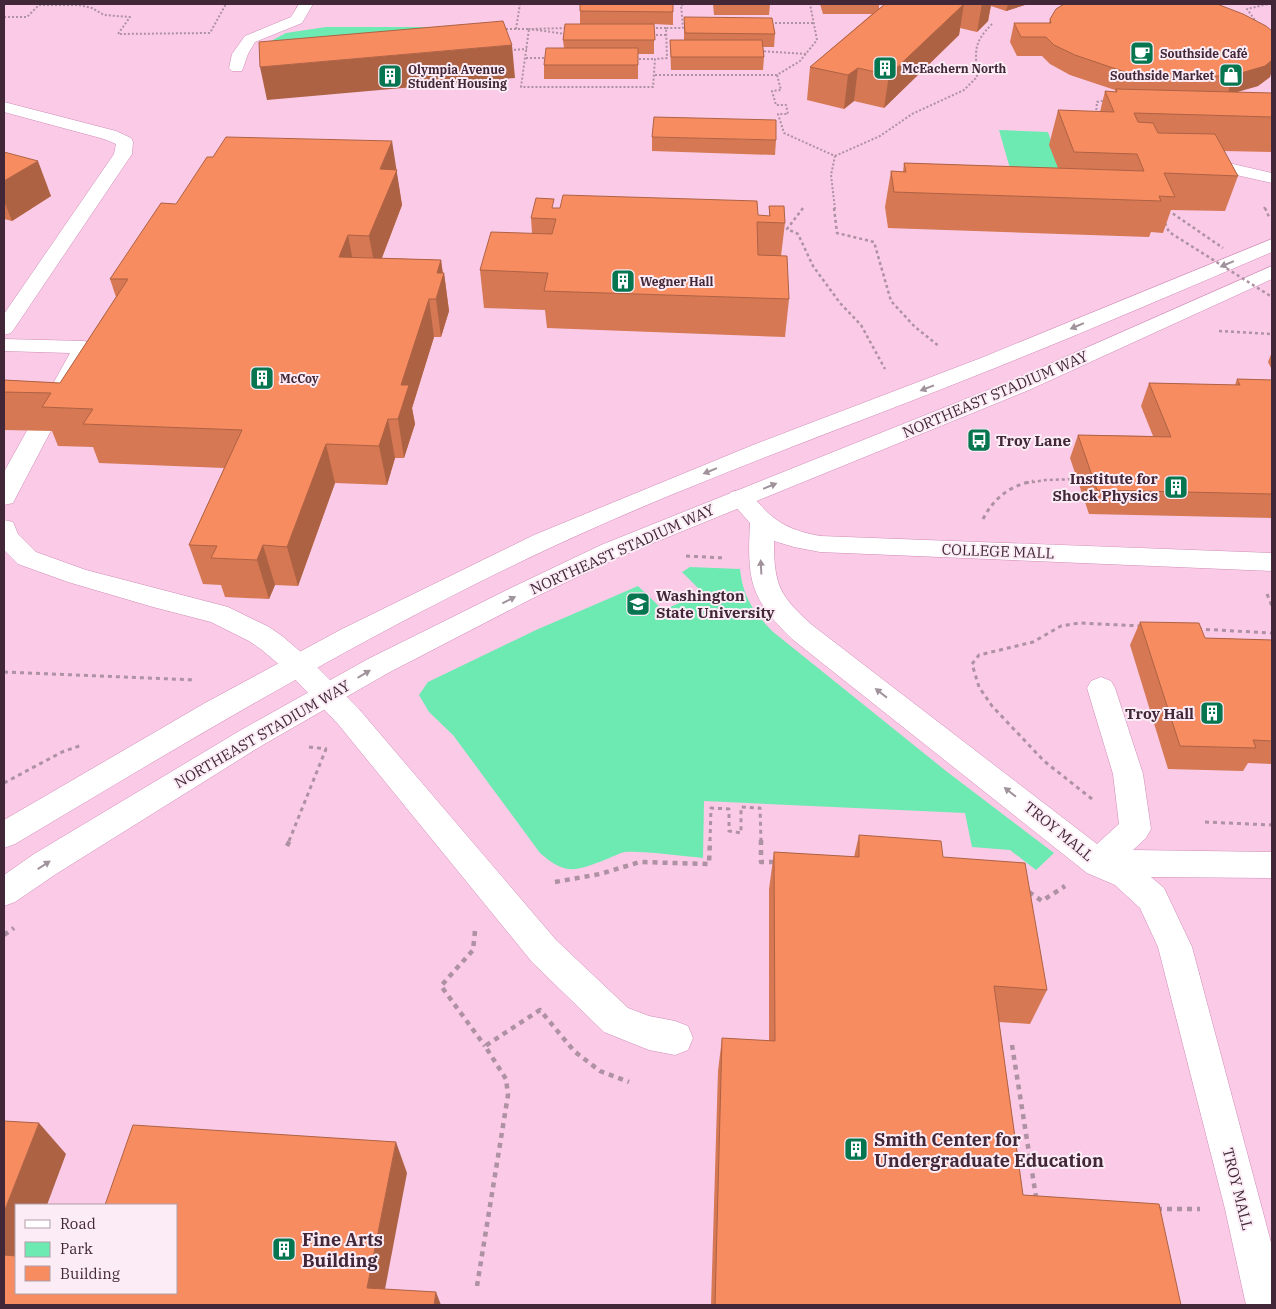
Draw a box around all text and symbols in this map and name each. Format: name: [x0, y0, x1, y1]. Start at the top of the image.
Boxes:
cafe icon: Southside Café: [1129, 40, 1155, 66]
place label: Southside Café: [1160, 46, 1248, 61]
building icon: McEachern North: [872, 55, 898, 81]
place label: McEachern North: [902, 61, 1006, 76]
place label: Olympia Avenue Student Housing: [408, 62, 507, 91]
shop icon: Southside Market: [1218, 62, 1244, 88]
building icon: Olympia Avenue Student Housing: [377, 63, 403, 89]
place label: Southside Market: [1110, 68, 1215, 83]
one-way arrow: [1220, 260, 1234, 268]
building icon: Wegner Hall: [610, 268, 636, 294]
place label: Wegner Hall: [640, 274, 713, 289]
one-way arrow: [1070, 323, 1084, 331]
street label: NORTHEAST STADIUM WAY: [899, 346, 1091, 442]
building icon: McCoy: [249, 365, 275, 391]
place label: McCoy: [280, 371, 319, 386]
one-way arrow: [919, 384, 934, 392]
bus stop icon: Troy Lane: [966, 427, 992, 453]
place label: Troy Lane: [996, 431, 1071, 450]
one-way arrow: [702, 468, 717, 475]
place label: Institute for Shock Physics: [1053, 469, 1159, 505]
building icon: Institute for Shock Physics: [1163, 474, 1189, 500]
one-way arrow: [763, 482, 778, 490]
street label: NORTHEAST STADIUM WAY: [527, 500, 718, 598]
street label: COLLEGE MALL: [941, 540, 1055, 562]
one-way arrow: [757, 558, 765, 574]
place label: Washington State University: [656, 586, 775, 622]
school or university icon: Washington State University: [625, 591, 651, 617]
one-way arrow: [501, 596, 516, 604]
one-way arrow: [358, 670, 371, 679]
street label: NORTHEAST STADIUM WAY: [171, 676, 354, 792]
one-way arrow: [875, 688, 888, 699]
building icon: Troy Hall: [1199, 700, 1225, 726]
place label: Troy Hall: [1125, 704, 1194, 723]
one-way arrow: [1004, 787, 1017, 798]
street label: TROY MALL: [1020, 797, 1098, 865]
one-way arrow: [38, 860, 51, 870]
place label: Smith Center for Undergraduate Education: [874, 1128, 1104, 1172]
building icon: Smith Center for Undergraduate Education: [843, 1136, 869, 1162]
street label: TROY MALL: [1219, 1146, 1257, 1232]
legend: [15, 1204, 178, 1294]
text: Road: [60, 1214, 96, 1233]
place label: Fine Arts Building: [302, 1228, 383, 1272]
building icon: Fine Arts Building: [271, 1236, 297, 1262]
text: Park: [60, 1239, 93, 1258]
text: Building: [60, 1264, 120, 1283]

